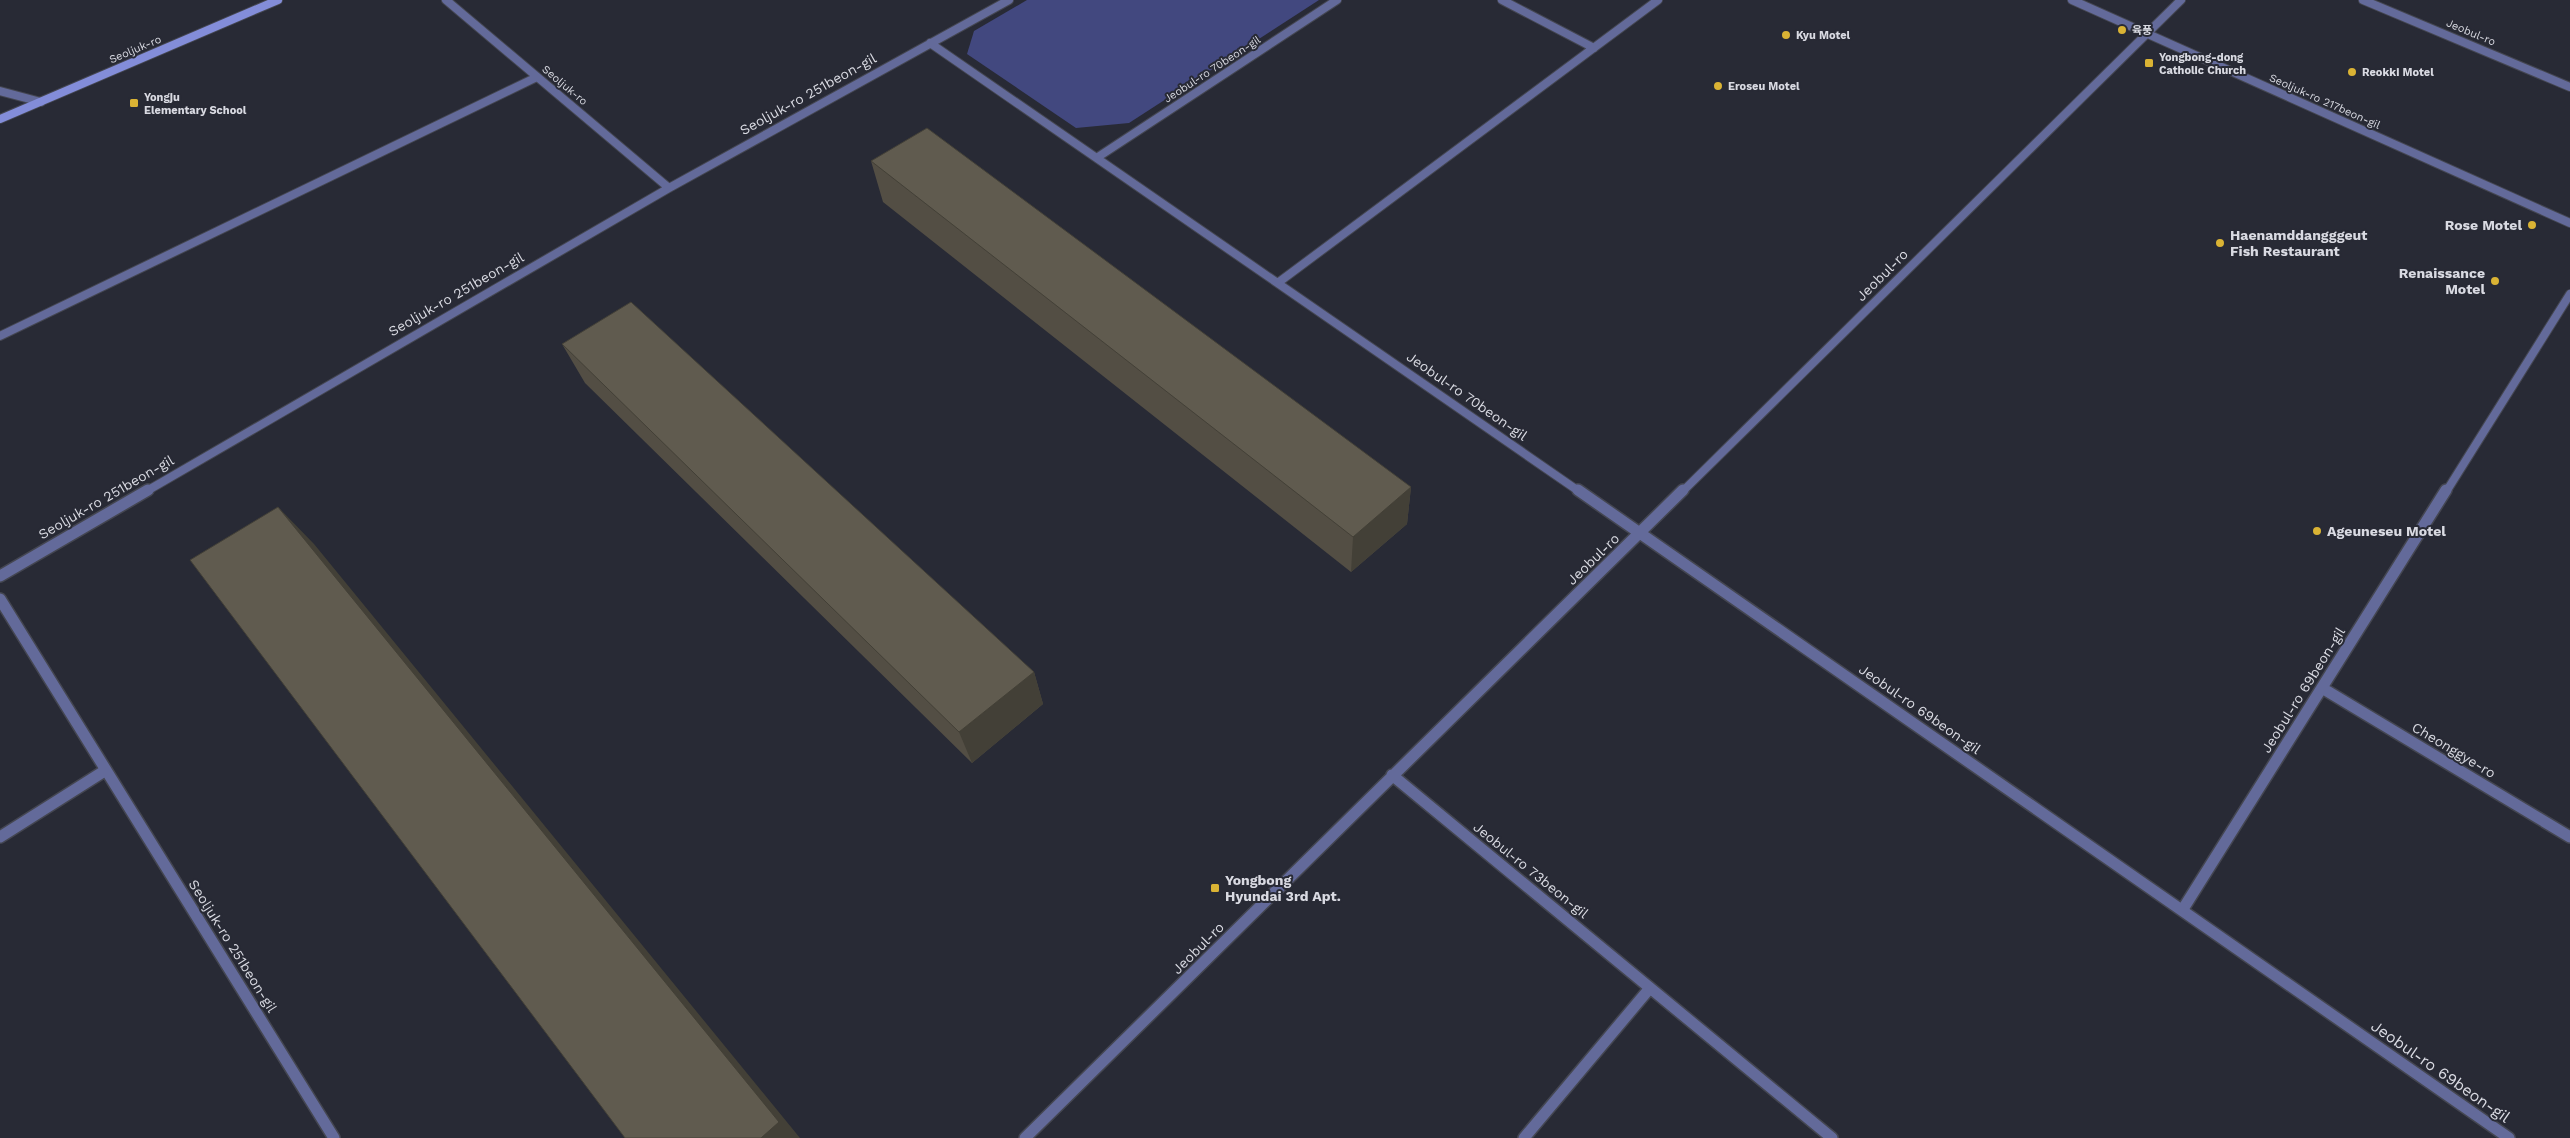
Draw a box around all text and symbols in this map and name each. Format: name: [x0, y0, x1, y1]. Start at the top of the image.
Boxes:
street label: Jeobul-ro: [2444, 16, 2497, 49]
marker: 육풍: [2116, 24, 2128, 36]
place label: 육풍: [2132, 24, 2152, 37]
marker: Kyu Motel: [1780, 29, 1792, 41]
place label: Kyu Motel: [1796, 29, 1851, 42]
street label: Seoljuk-ro: [107, 33, 163, 66]
street label: Jeobul-ro 70beon-gil: [1161, 33, 1264, 106]
street label: Seoljuk-ro 251beon-gil: [737, 49, 880, 138]
place label: Yongbong-dong Catholic Church: [2159, 51, 2246, 77]
marker: Yongbong-dong Catholic Church: [2143, 57, 2155, 69]
street label: Seoljuk-ro: [539, 63, 590, 108]
marker: Reokki Motel: [2346, 66, 2358, 78]
place label: Reokki Motel: [2362, 66, 2434, 79]
street label: Seoljuk-ro 217beon-gil: [2267, 71, 2383, 132]
marker: Eroseu Motel: [1712, 80, 1724, 92]
place label: Eroseu Motel: [1728, 80, 1800, 93]
place label: Yongju Elementary School: [144, 91, 247, 117]
marker: Yongju Elementary School: [128, 97, 140, 109]
place label: Rose Motel: [2445, 217, 2522, 233]
marker: Rose Motel: [2526, 219, 2538, 231]
place label: Haenamddangggeut Fish Restaurant: [2230, 227, 2367, 259]
marker: Haenamddangggeut Fish Restaurant: [2214, 237, 2226, 249]
street label: Jeobul-ro: [1853, 246, 1911, 304]
street label: Seoljuk-ro 251beon-gil: [386, 248, 527, 339]
place label: Renaissance Motel: [2399, 265, 2485, 297]
marker: Renaissance Motel: [2489, 275, 2501, 287]
street label: Jeobul-ro 70beon-gil: [1404, 348, 1531, 444]
street label: Seoljuk-ro 251beon-gil: [36, 451, 177, 542]
place label: Ageuneseu Motel: [2327, 523, 2446, 539]
marker: Ageuneseu Motel: [2311, 525, 2323, 537]
street label: Jeobul-ro: [1564, 530, 1622, 588]
street label: Jeobul-ro 69beon-gil: [2258, 624, 2349, 756]
street label: Jeobul-ro 69beon-gil: [1856, 661, 1985, 758]
street label: Cheonggye-ro: [2409, 719, 2499, 781]
street label: Jeobul-ro 73beon-gil: [1470, 819, 1592, 922]
place label: Yongbong Hyundai 3rd Apt.: [1225, 872, 1341, 904]
street label: Seoljuk-ro 251beon-gil: [186, 877, 281, 1016]
marker: Yongbong Hyundai 3rd Apt.: [1209, 882, 1221, 894]
street label: Jeobul-ro: [1169, 919, 1227, 977]
street label: Jeobul-ro 69beon-gil: [2367, 1016, 2514, 1127]

